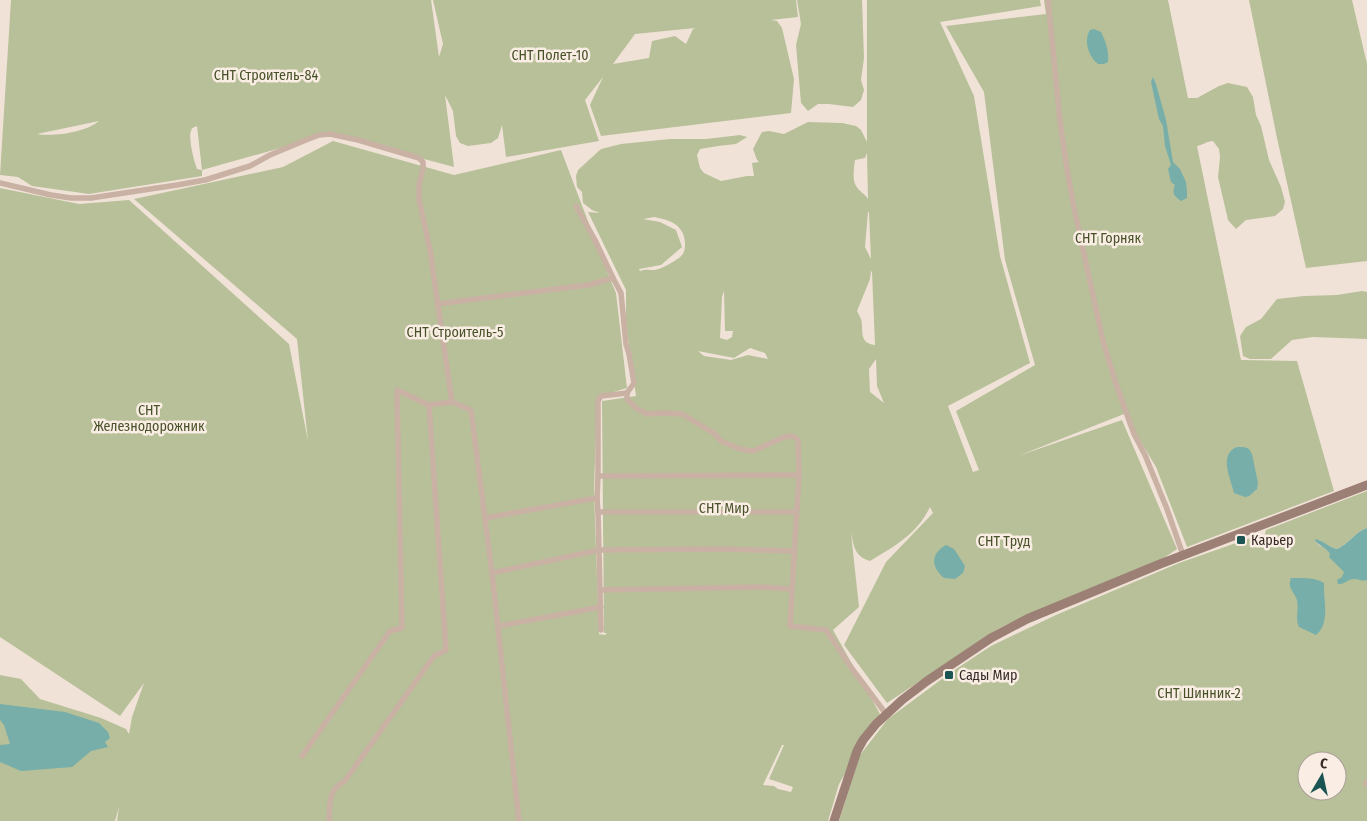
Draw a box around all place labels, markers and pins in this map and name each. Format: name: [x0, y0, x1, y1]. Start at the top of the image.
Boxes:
place label: Карьер: [1251, 532, 1294, 549]
marker: Карьер: [1235, 534, 1247, 546]
place label: Сады Мир: [959, 667, 1017, 684]
marker: Сады Мир: [943, 669, 955, 681]

